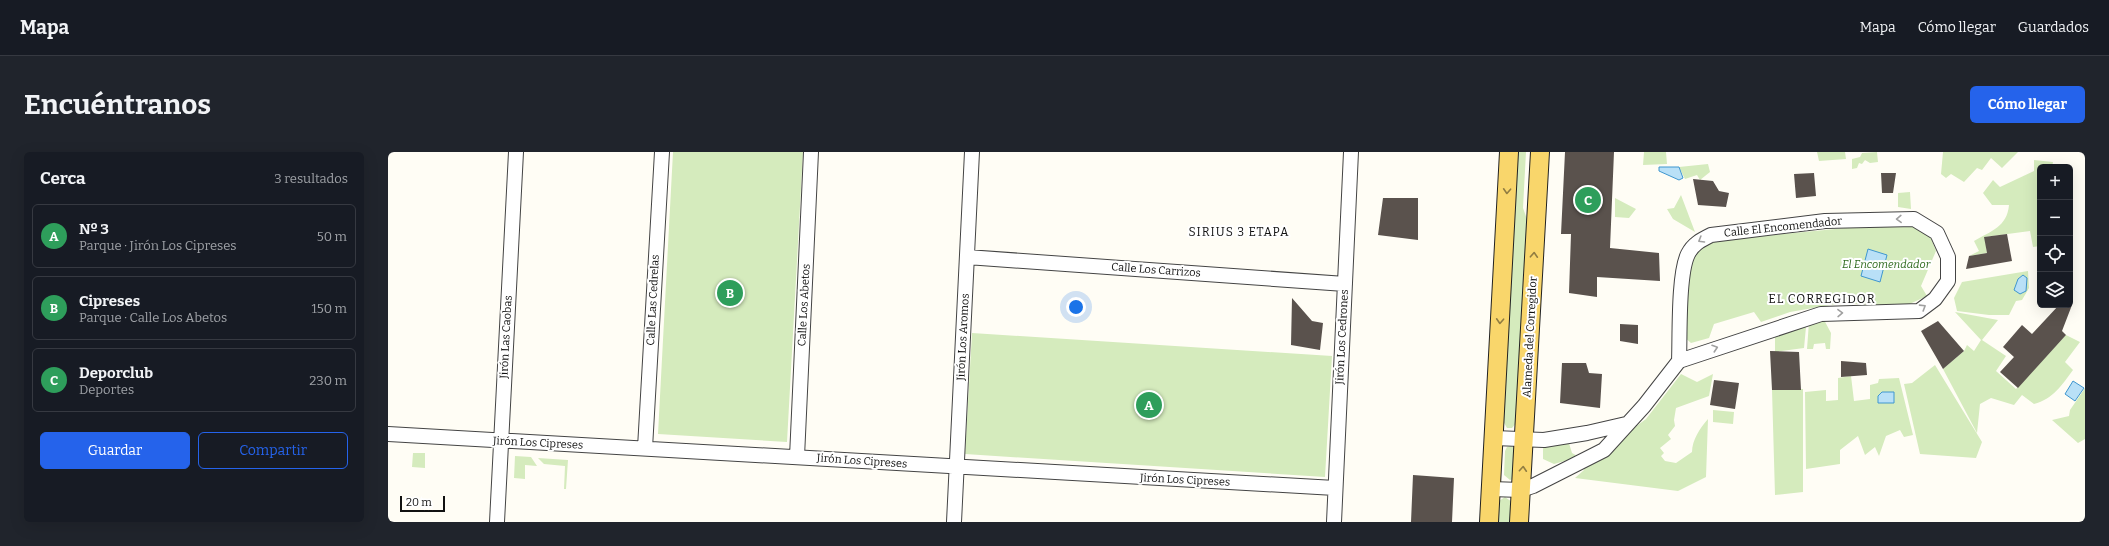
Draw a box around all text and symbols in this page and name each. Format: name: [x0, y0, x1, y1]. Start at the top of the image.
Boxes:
text: Mapa: [20, 16, 69, 39]
text: Mapa: [1860, 19, 1896, 36]
text: Cómo llegar: [1918, 19, 1996, 36]
text: Guardados: [2018, 19, 2089, 36]
button: Cómo llegar: [1970, 86, 2085, 123]
text: Encuéntranos: [24, 88, 211, 121]
map controls: [2037, 164, 2073, 308]
button: +: [2037, 164, 2073, 200]
text: Cerca: [40, 168, 85, 189]
text: 3 resultados: [274, 171, 348, 186]
pin: C: [1575, 185, 1601, 215]
one-way arrow: [1503, 188, 1511, 194]
button: −: [2037, 200, 2073, 236]
street label: Calle El Encomendador: [1723, 214, 1843, 240]
one-way arrow: [1896, 215, 1902, 223]
text: Nº 3: [79, 220, 109, 238]
district label: SIRIUS 3 ETAPA: [1188, 225, 1290, 239]
text: A: [49, 229, 59, 244]
text: 50 m: [317, 229, 347, 244]
one-way arrow: [1698, 236, 1705, 243]
button: locate: [2037, 236, 2073, 272]
text: Parque · Jirón Los Cipreses: [79, 238, 237, 253]
one-way arrow: [1530, 252, 1539, 258]
street label: Calle Las Cedrelas: [644, 254, 662, 346]
park label: El Encomendador: [1842, 258, 1931, 271]
street label: Calle Los Carrizos: [1111, 260, 1201, 280]
street label: Calle Los Abetos: [795, 263, 813, 347]
button: layers: [2037, 272, 2073, 308]
street label: Alameda del Corregidor: [1520, 276, 1540, 398]
pin: B: [717, 278, 743, 308]
street label: Jirón Los Cedrones: [1333, 289, 1351, 386]
text: Cipreses: [79, 292, 140, 310]
district label: EL CORREGIDOR: [1768, 292, 1876, 306]
street label: Jirón Los Aromos: [954, 293, 972, 382]
street label: Jirón Las Caobas: [497, 295, 515, 380]
your location: [1066, 297, 1086, 317]
text: B: [50, 301, 58, 316]
text: 150 m: [311, 301, 347, 316]
one-way arrow: [1919, 305, 1926, 312]
one-way arrow: [1837, 309, 1843, 318]
text: Parque · Calle Los Abetos: [79, 310, 227, 325]
one-way arrow: [1496, 318, 1505, 324]
one-way arrow: [1712, 344, 1719, 353]
text: Deporclub: [79, 364, 153, 382]
text: C: [50, 373, 58, 388]
text: 230 m: [309, 373, 347, 388]
text: Deportes: [79, 382, 134, 397]
pin: A: [1136, 390, 1162, 420]
button: Guardar: [40, 432, 190, 469]
button: Compartir: [198, 432, 348, 469]
street label: Jirón Los Cipreses: [491, 434, 584, 452]
street label: Jirón Los Cipreses: [815, 451, 908, 471]
one-way arrow: [1518, 466, 1527, 472]
street label: Jirón Los Cipreses: [1138, 471, 1231, 489]
scale bar: [400, 494, 445, 513]
text: 20 m: [406, 496, 432, 509]

